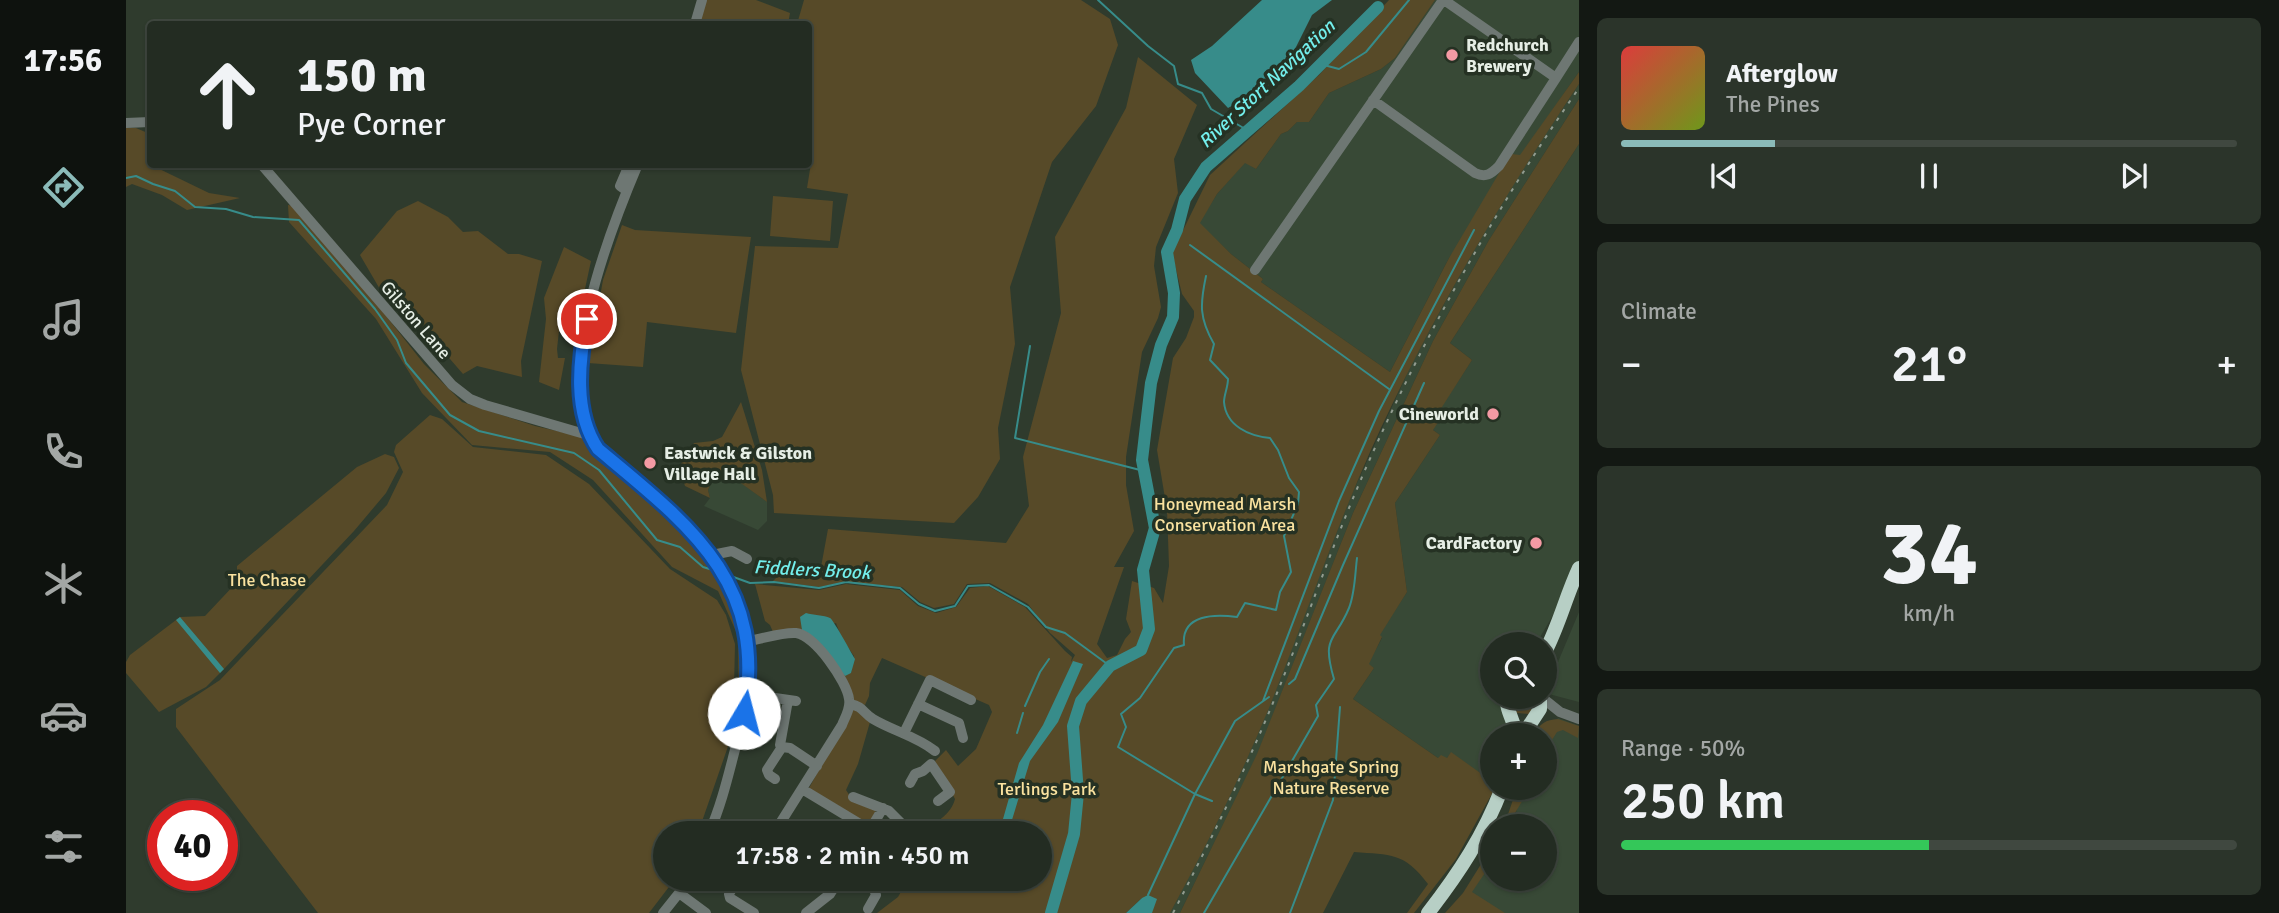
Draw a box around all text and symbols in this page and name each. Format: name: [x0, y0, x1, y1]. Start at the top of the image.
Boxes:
water label: River Stort Navigation: [1194, 14, 1341, 153]
place label: Redchurch Brewery: [1466, 34, 1549, 77]
text: 17:56: [24, 41, 102, 80]
text: 150 m: [297, 45, 427, 105]
marker: Redchurch Brewery: [1444, 47, 1460, 63]
icon: ahead: [182, 49, 273, 140]
text: Afterglow: [1726, 58, 1838, 90]
text: The Pines: [1726, 90, 1820, 119]
text: Pye Corner: [297, 105, 446, 144]
icon: previous: [1705, 157, 1743, 195]
icon: pause: [1910, 157, 1948, 195]
icon: next: [2115, 157, 2153, 195]
icon: directions: [39, 163, 88, 212]
street label: Gilston Lane: [376, 277, 456, 363]
pin: [557, 289, 617, 349]
icon: music: [39, 295, 88, 344]
text: Climate: [1621, 297, 1697, 326]
icon: arrive: [568, 300, 606, 338]
text: 21°: [1891, 332, 1967, 396]
text: −: [1621, 341, 1642, 388]
text: +: [2216, 341, 2237, 388]
place label: Cineworld: [1399, 403, 1479, 425]
marker: Cineworld: [1485, 406, 1501, 422]
icon: phone: [39, 427, 88, 476]
place label: Eastwick & Gilston Village Hall: [664, 442, 812, 485]
marker: Eastwick & Gilston Village Hall: [642, 455, 658, 471]
park label: Honeymead Marsh Conservation Area: [1154, 493, 1296, 536]
text: 34: [1880, 497, 1978, 610]
place label: CardFactory: [1426, 532, 1522, 554]
marker: CardFactory: [1528, 535, 1544, 551]
water label: Fiddlers Brook: [753, 555, 872, 585]
icon: climate: [39, 559, 88, 608]
park label: The Chase: [228, 569, 306, 591]
text: km/h: [1903, 599, 1955, 628]
map controls: [1480, 632, 1557, 891]
button: search: [1480, 632, 1557, 709]
position arrow: [707, 676, 781, 750]
icon: car: [39, 691, 88, 740]
button: +: [1480, 723, 1557, 800]
text: Range · 50%: [1621, 734, 1745, 763]
park label: Marshgate Spring Nature Reserve: [1263, 756, 1399, 799]
text: 250 km: [1621, 769, 1785, 833]
park label: Terlings Park: [998, 778, 1096, 800]
speed limit sign: 40: [147, 800, 238, 891]
button: −: [1480, 814, 1557, 891]
icon: filters: [39, 822, 88, 871]
text: 17:58 · 2 min · 450 m: [736, 840, 969, 872]

